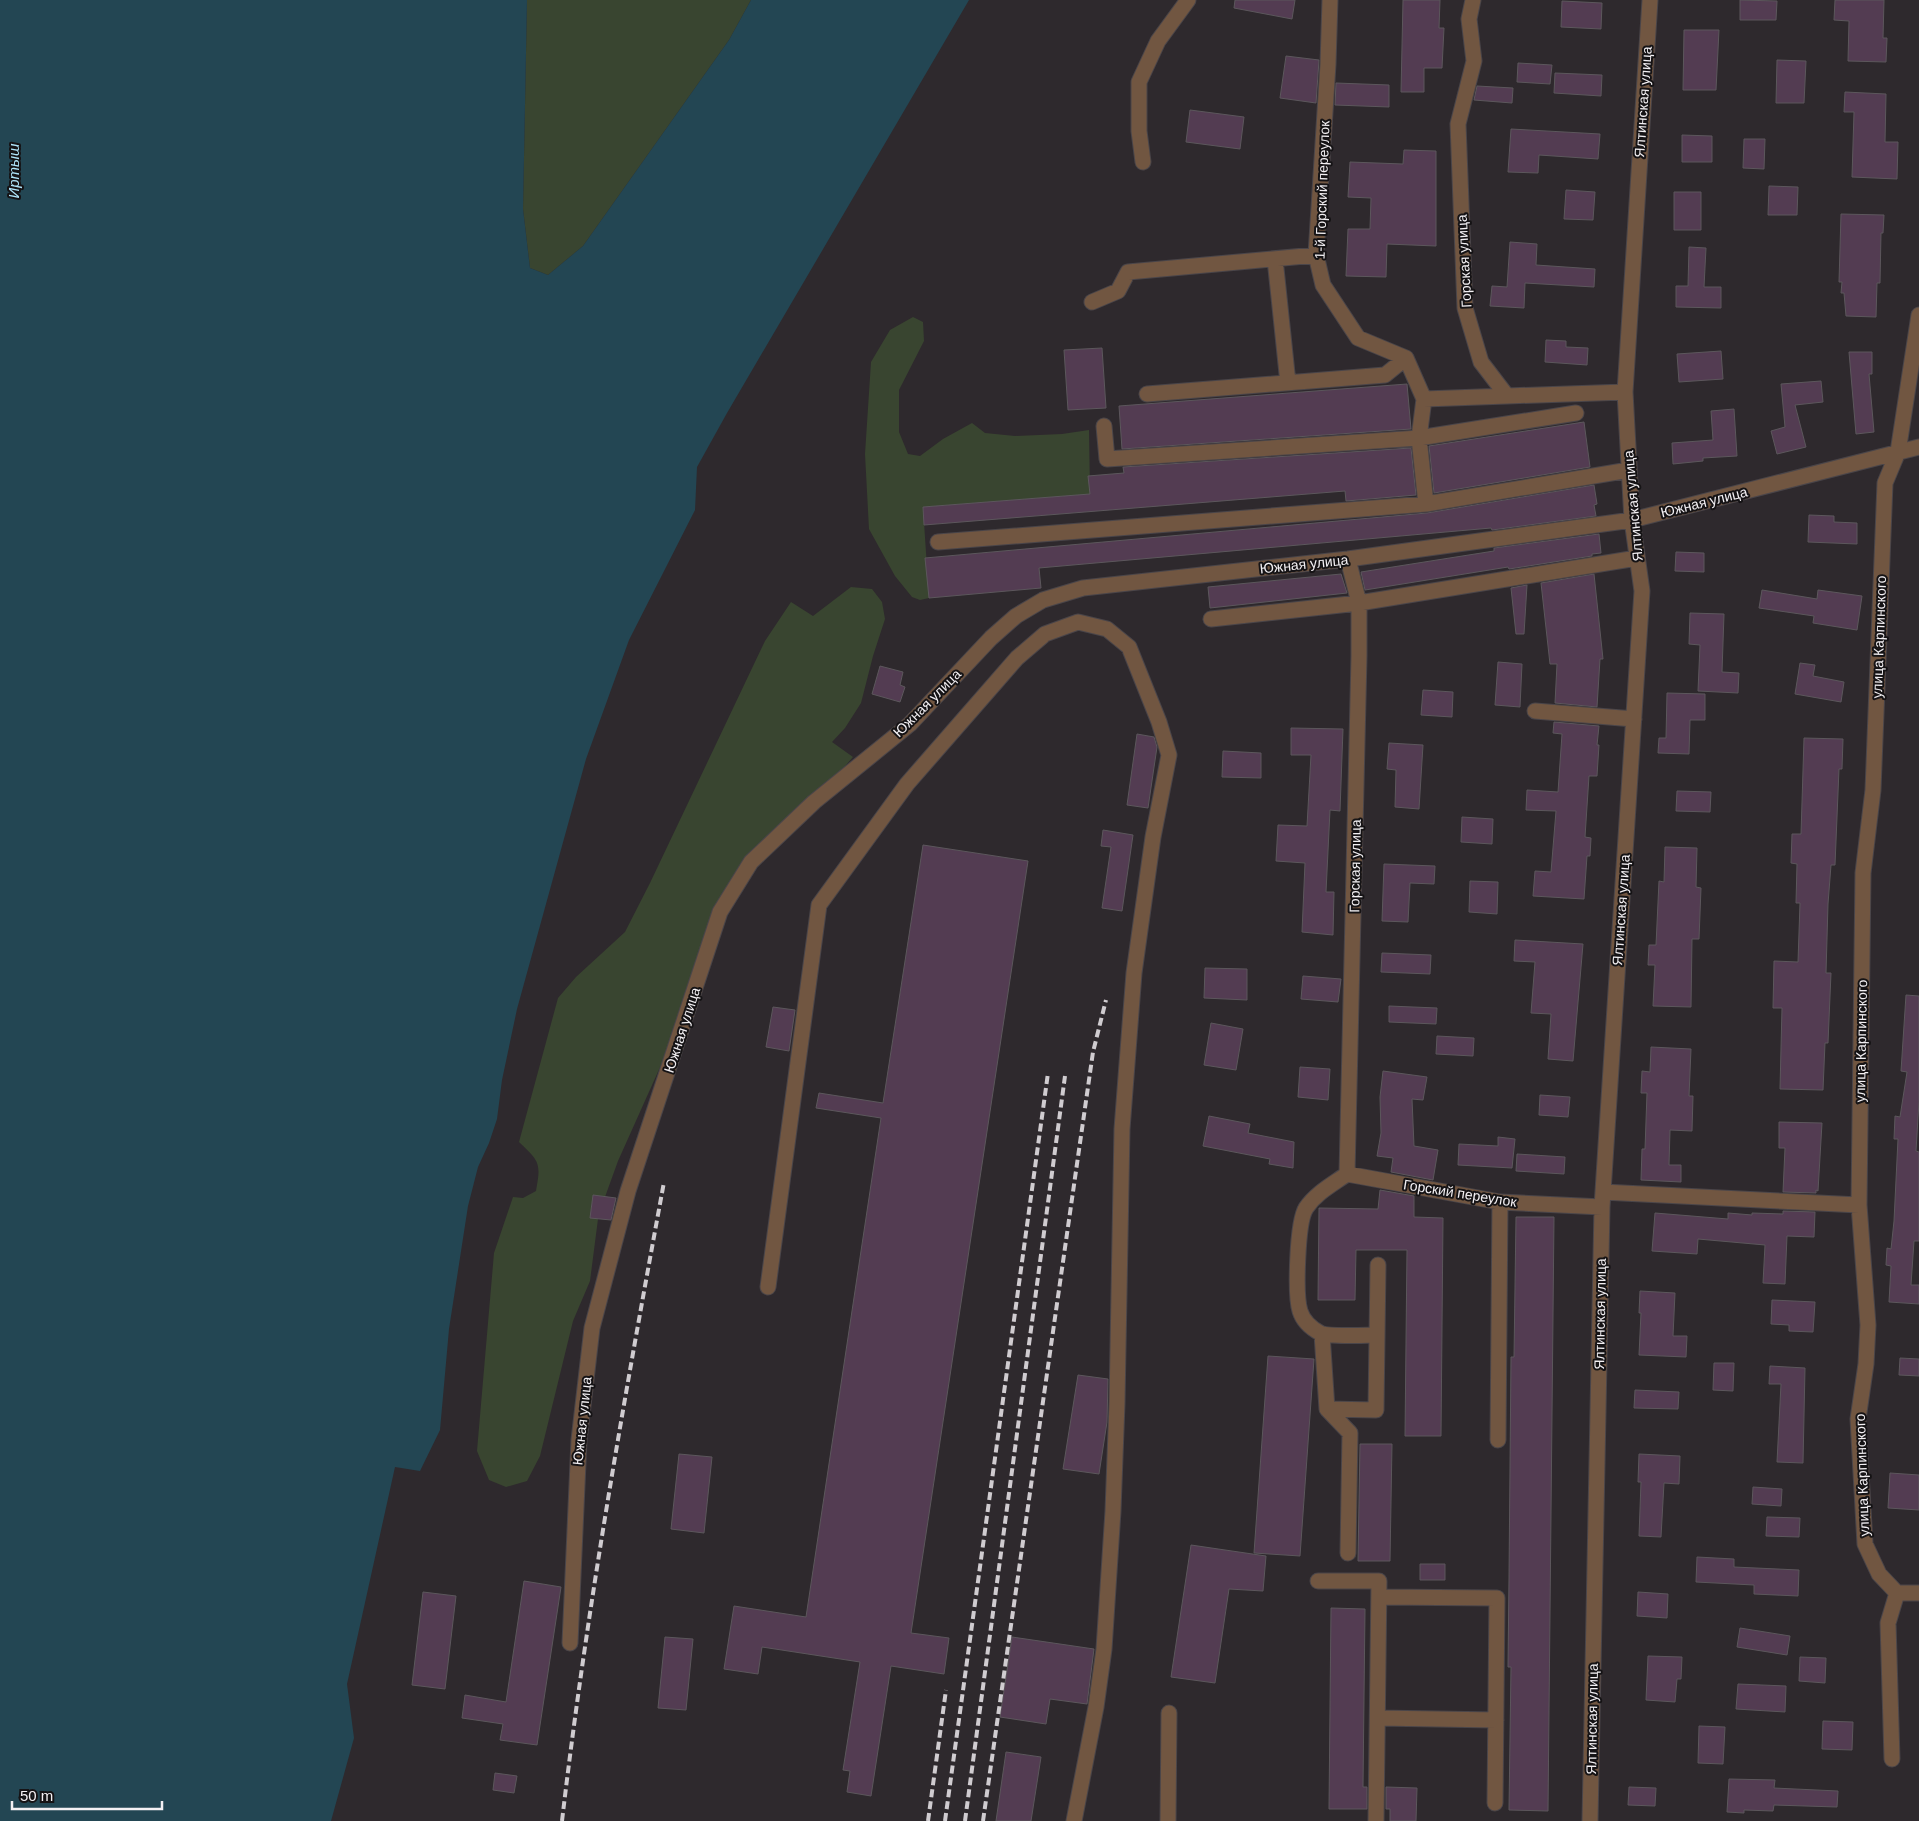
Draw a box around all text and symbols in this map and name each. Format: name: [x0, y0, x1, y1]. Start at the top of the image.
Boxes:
street label: Ялтинская улица: [1631, 46, 1655, 158]
street label: 1-й Горский переулок: [1312, 120, 1332, 260]
water label: Иртыш: [5, 143, 22, 199]
street label: Горская улица: [1454, 214, 1474, 308]
street label: Ялтинская улица: [1620, 450, 1646, 562]
street label: Южная улица: [1659, 483, 1749, 521]
street label: Южная улица: [1259, 551, 1349, 577]
street label: улица Карпинского: [1869, 575, 1889, 699]
street label: Южная улица: [890, 666, 964, 740]
street label: Горская улица: [1346, 819, 1364, 913]
street label: Ялтинская улица: [1609, 854, 1633, 966]
street label: улица Карпинского: [1852, 979, 1870, 1103]
street label: Южная улица: [661, 985, 703, 1075]
street label: Горский переулок: [1402, 1176, 1519, 1210]
street label: Ялтинская улица: [1591, 1258, 1609, 1370]
street label: Южная улица: [569, 1376, 595, 1466]
street label: улица Карпинского: [1852, 1413, 1872, 1537]
street label: Ялтинская улица: [1583, 1663, 1601, 1775]
scale bar: [12, 1778, 162, 1810]
text: 50 m: [20, 1787, 53, 1804]

